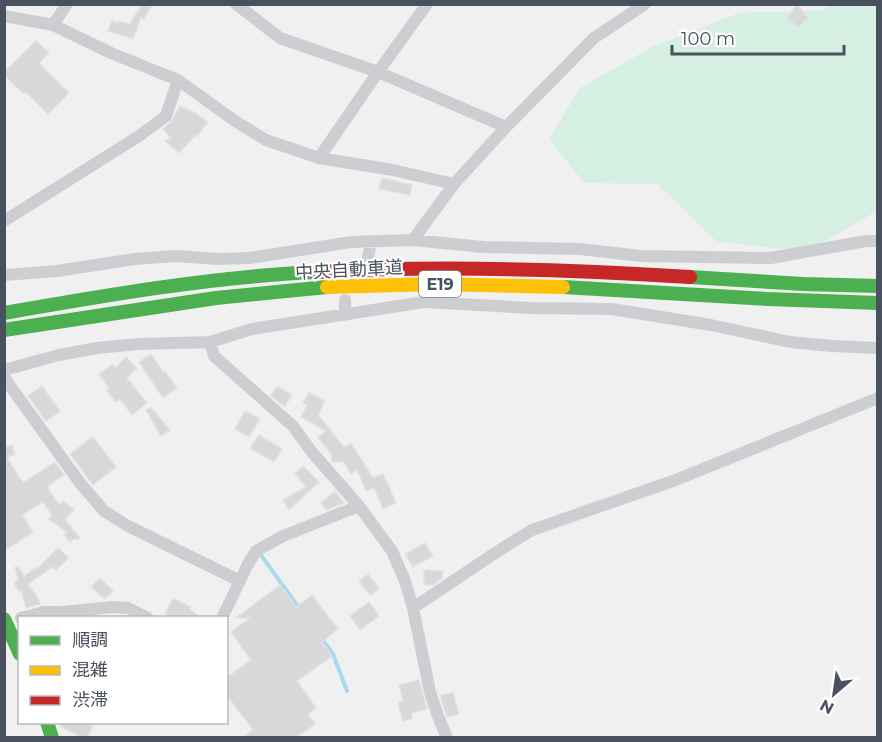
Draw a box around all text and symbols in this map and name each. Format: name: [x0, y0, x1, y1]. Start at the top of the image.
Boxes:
scale bar: [672, 18, 844, 56]
text: 100 m: [681, 28, 735, 50]
street label: 中央自動車道: [294, 256, 404, 284]
road number: E19: [419, 271, 461, 297]
legend: [18, 616, 228, 724]
text: 順調: [72, 629, 108, 651]
text: 混雑: [72, 659, 108, 681]
north arrow: [804, 664, 864, 724]
text: 渋滞: [72, 689, 108, 711]
text: N: [817, 695, 837, 718]

